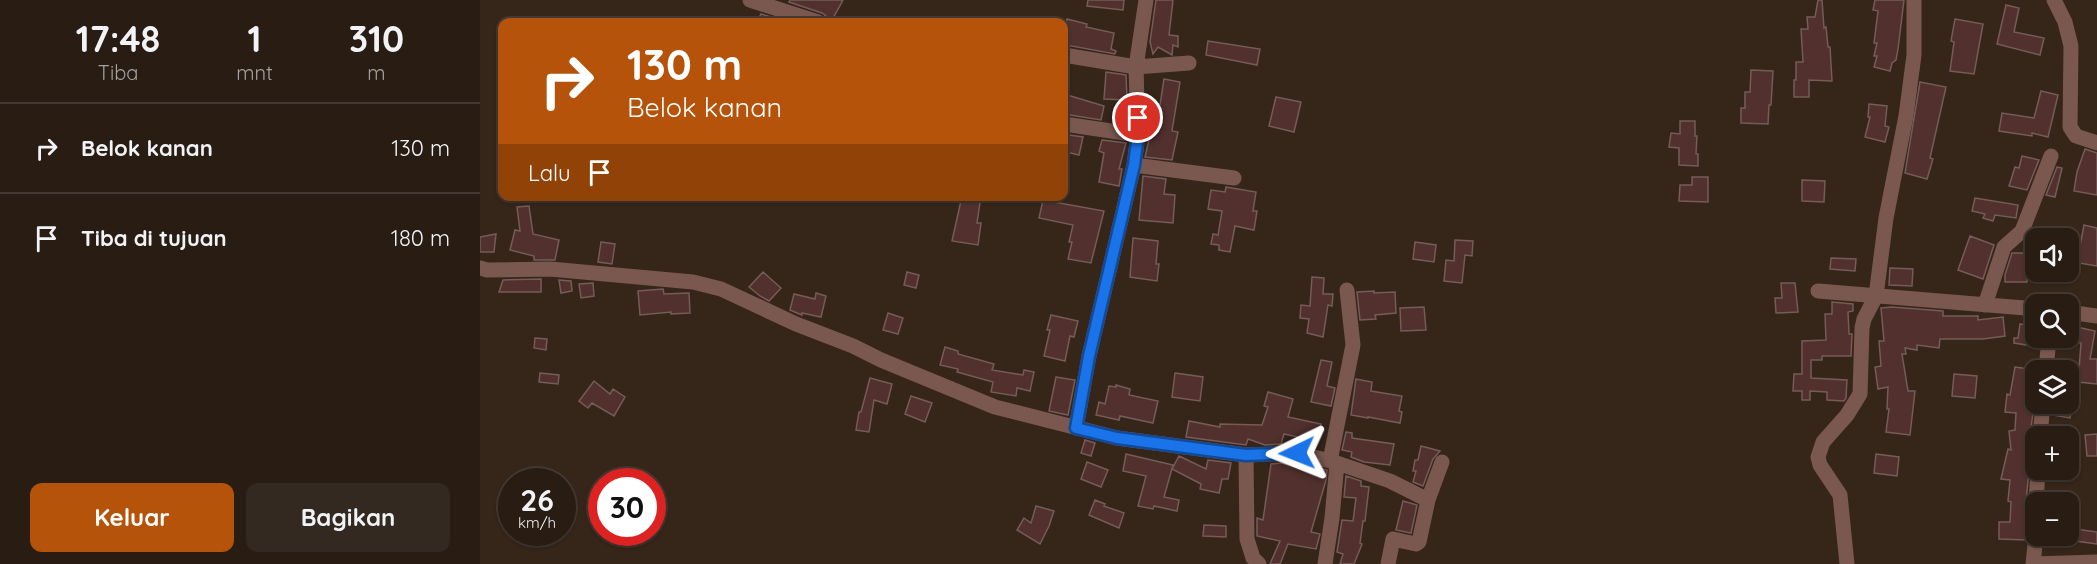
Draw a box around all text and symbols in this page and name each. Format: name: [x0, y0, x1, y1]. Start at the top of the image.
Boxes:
text: 17:48: [76, 16, 160, 61]
text: 1: [248, 16, 262, 61]
text: 310: [349, 16, 404, 61]
text: 130 m: [627, 38, 742, 91]
icon: right: [528, 42, 606, 120]
text: Tiba: [98, 60, 138, 85]
text: mnt: [236, 60, 273, 85]
text: m: [367, 60, 386, 85]
text: Belok kanan: [627, 90, 782, 124]
pin: [1112, 92, 1163, 143]
icon: arrive: [1121, 101, 1154, 134]
icon: right: [30, 132, 63, 165]
text: Belok kanan: [81, 134, 213, 162]
text: 130 m: [391, 134, 450, 162]
icon: arrive: [583, 156, 616, 189]
text: Lalu: [528, 159, 571, 187]
icon: arrive: [30, 222, 63, 255]
text: Tiba di tujuan: [81, 224, 227, 252]
text: 180 m: [391, 224, 450, 252]
map controls: [2025, 228, 2079, 546]
button: sound: [2025, 228, 2079, 282]
button: search: [2025, 294, 2079, 348]
button: layers: [2025, 360, 2079, 414]
position arrow: [1265, 421, 1329, 485]
button: +: [2025, 426, 2079, 480]
speed limit sign: 30: [588, 468, 666, 546]
text: 26: [520, 481, 554, 519]
button: Keluar: [30, 483, 234, 552]
button: Bagikan: [246, 483, 450, 552]
button: −: [2025, 492, 2079, 546]
text: km/h: [518, 513, 556, 532]

